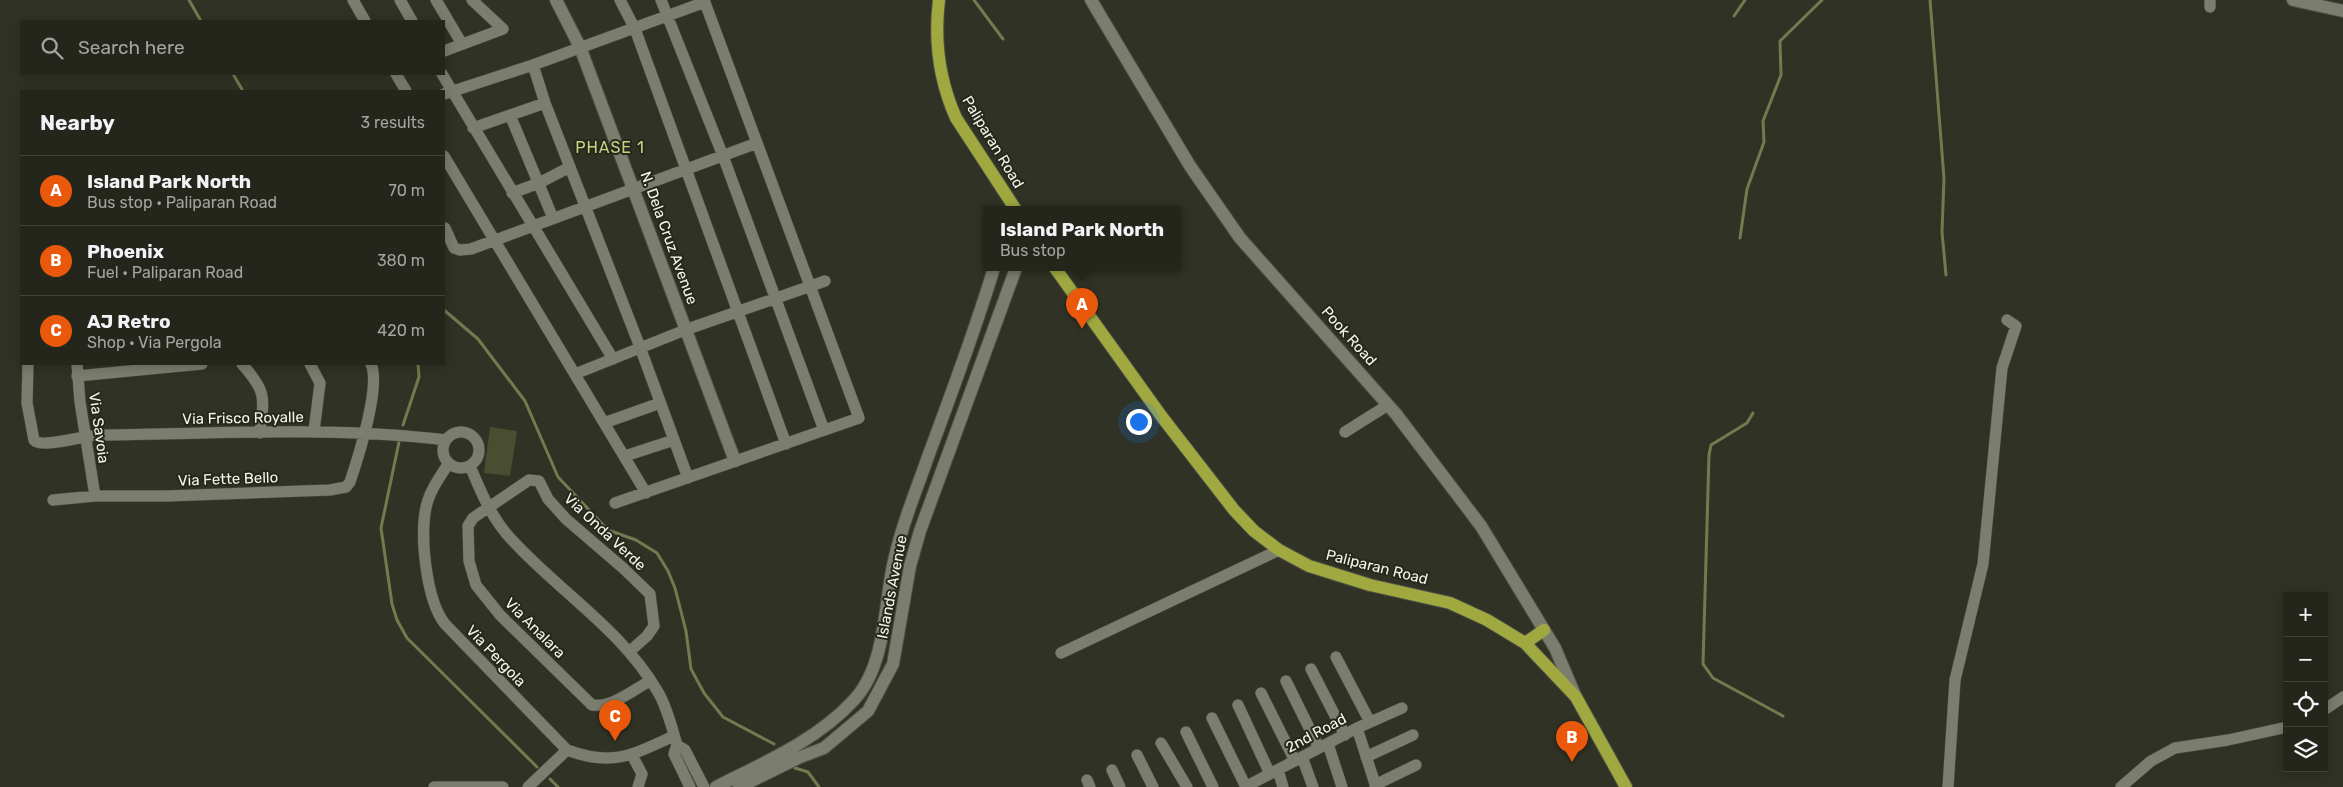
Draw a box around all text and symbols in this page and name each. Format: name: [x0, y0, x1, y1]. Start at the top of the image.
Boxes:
search box: [20, 20, 445, 75]
icon: search: [38, 34, 66, 62]
text: Search here: [78, 36, 185, 59]
street label: Paliparan Road: [958, 93, 1028, 191]
text: Nearby: [40, 110, 115, 135]
text: 3 results: [360, 113, 425, 132]
district label: PHASE 1: [575, 138, 645, 157]
street label: N. Dela Cruz Avenue: [637, 169, 701, 307]
text: Island Park North: [87, 170, 251, 193]
text: A: [50, 181, 62, 200]
text: 70 m: [388, 181, 425, 200]
text: Bus stop · Paliparan Road: [87, 193, 277, 212]
popup: [983, 206, 1181, 271]
text: Island Park North: [1000, 218, 1164, 241]
text: Phoenix: [87, 240, 164, 263]
text: Bus stop: [1000, 241, 1065, 260]
text: B: [50, 251, 62, 270]
text: 380 m: [377, 251, 425, 270]
text: Fuel · Paliparan Road: [87, 263, 243, 282]
pin: A: [1066, 288, 1098, 329]
street label: Pook Road: [1318, 303, 1380, 369]
text: AJ Retro: [87, 310, 171, 333]
text: C: [50, 321, 62, 340]
text: 420 m: [377, 321, 425, 340]
text: Shop · Via Pergola: [87, 333, 222, 352]
street label: Via Savoia: [85, 391, 113, 465]
street label: Via Frisco Royalle: [182, 408, 304, 428]
your location: [1126, 409, 1152, 435]
street label: Via Fette Bello: [177, 468, 279, 490]
street label: Via Onda Verde: [560, 489, 650, 575]
street label: Islands Avenue: [873, 534, 911, 640]
street label: Paliparan Road: [1324, 546, 1430, 588]
map controls: [2283, 592, 2328, 772]
button: +: [2283, 592, 2328, 637]
street label: Via Analara: [501, 594, 569, 662]
street label: Via Pergola: [462, 622, 530, 690]
button: −: [2283, 637, 2328, 682]
button: locate: [2283, 682, 2328, 727]
pin: C: [599, 700, 631, 741]
street label: 2nd Road: [1283, 710, 1349, 756]
pin: B: [1556, 721, 1588, 762]
button: layers: [2283, 727, 2328, 772]

